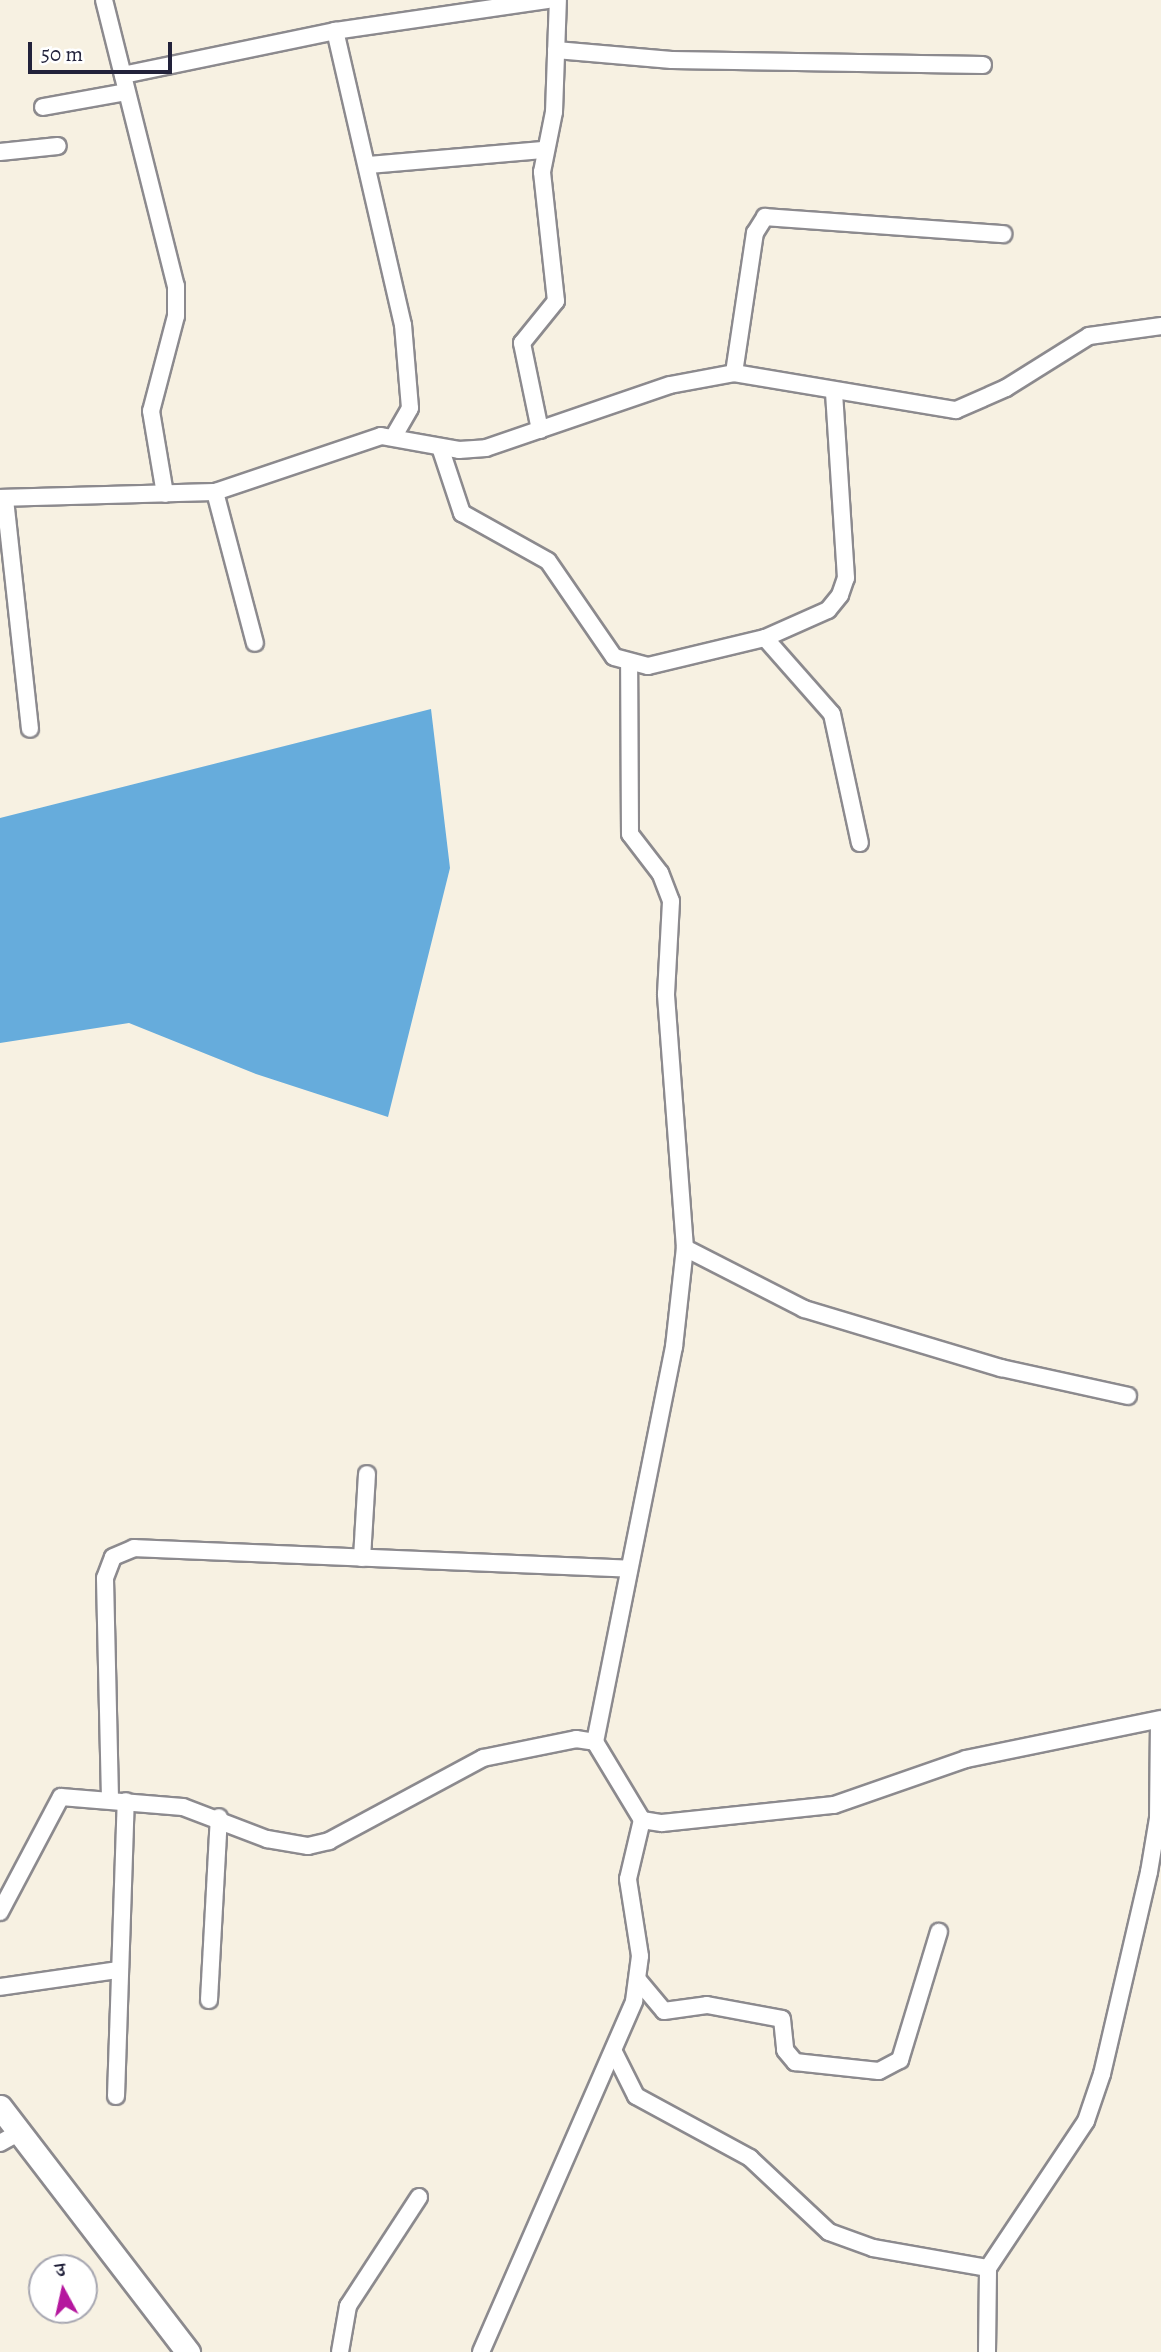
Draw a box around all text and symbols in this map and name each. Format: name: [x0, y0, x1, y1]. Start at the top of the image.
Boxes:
scale bar: [32, 28, 175, 72]
text: 50 m: [41, 40, 83, 68]
north arrow: [28, 2254, 98, 2324]
text: उ: [54, 2257, 67, 2284]

